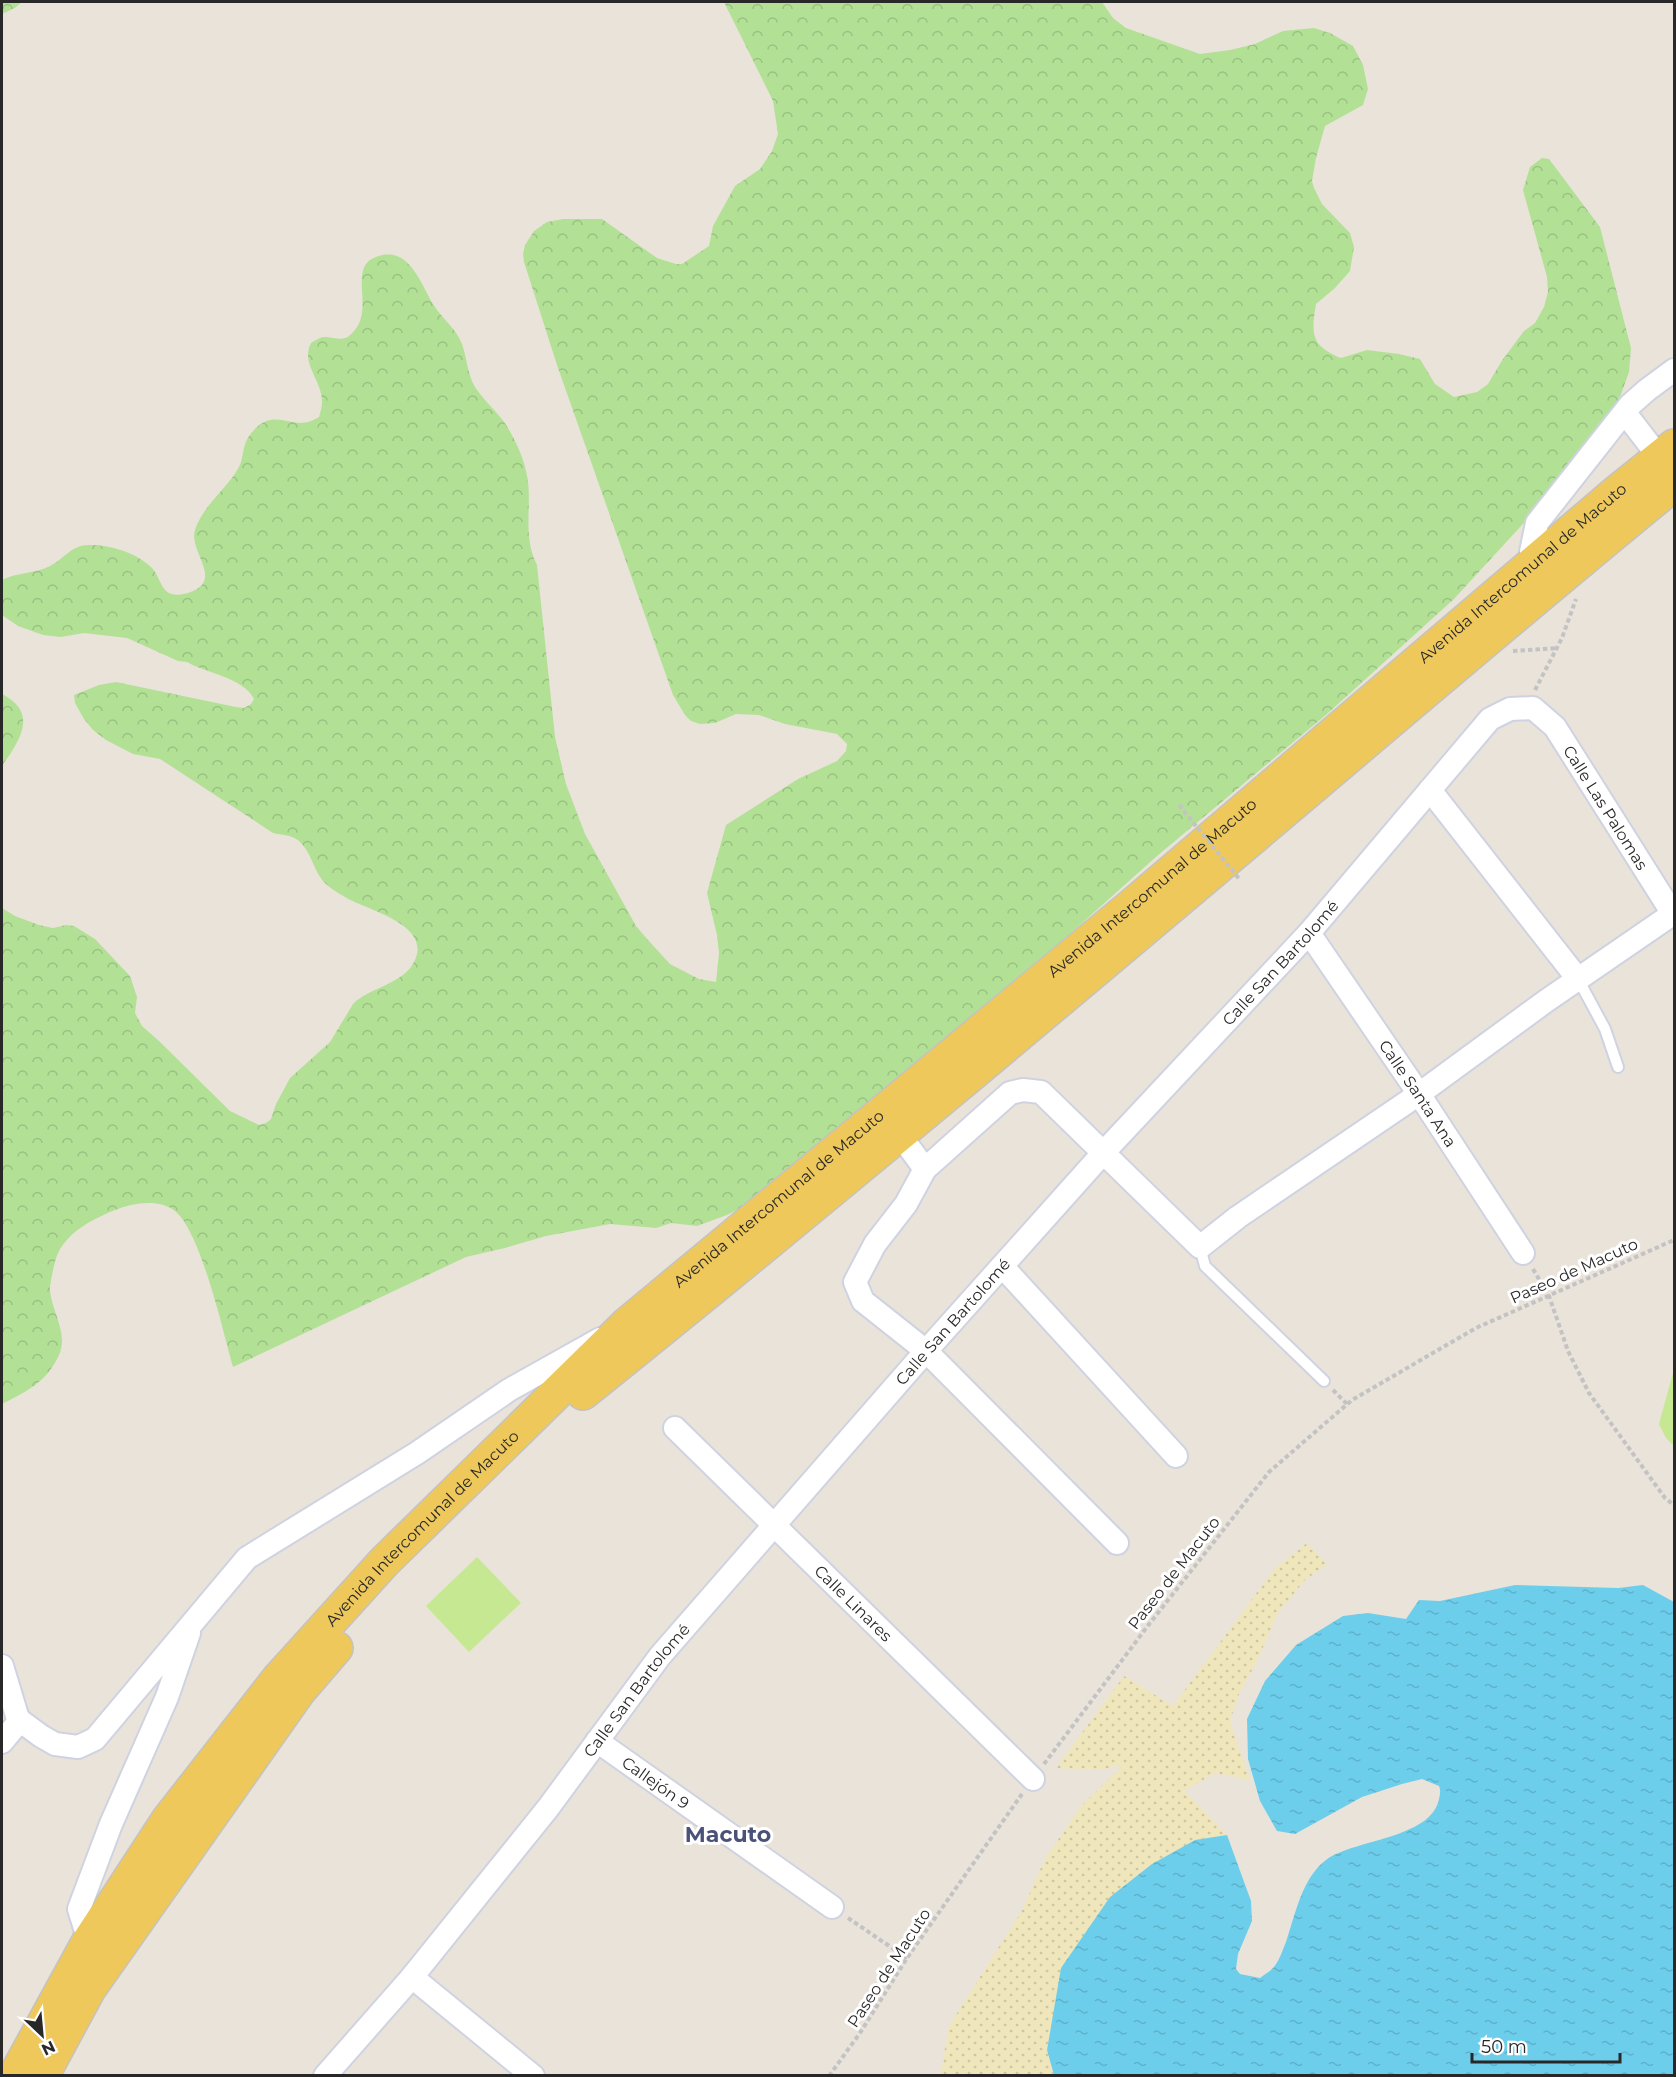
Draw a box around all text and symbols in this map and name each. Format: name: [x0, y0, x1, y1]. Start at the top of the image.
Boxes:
street label: Avenida Intercomunal de Macuto: [1414, 479, 1630, 667]
street label: Calle Las Palomas: [1559, 742, 1652, 873]
street label: Avenida Intercomunal de Macuto: [1044, 794, 1260, 981]
street label: Calle San Bartolomé: [1218, 896, 1342, 1029]
street label: Calle Santa Ana: [1375, 1036, 1461, 1151]
street label: Avenida Intercomunal de Macuto: [669, 1106, 887, 1291]
street label: Paseo de Macuto: [1507, 1234, 1641, 1308]
street label: Calle San Bartolomé: [891, 1254, 1014, 1389]
street label: Avenida Intercomunal de Macuto: [321, 1426, 523, 1630]
street label: Paseo de Macuto: [1124, 1513, 1224, 1633]
street label: Calle Linares: [811, 1561, 896, 1645]
street label: Calle San Bartolomé: [579, 1620, 693, 1761]
street label: Callejón 9: [618, 1752, 693, 1813]
district label: Macuto: [685, 1821, 771, 1848]
street label: Paseo de Macuto: [844, 1905, 934, 2031]
north arrow: [12, 2005, 72, 2065]
scale bar: [1472, 2026, 1620, 2064]
text: 50 m: [1481, 2036, 1527, 2058]
text: N: [38, 2037, 58, 2059]

